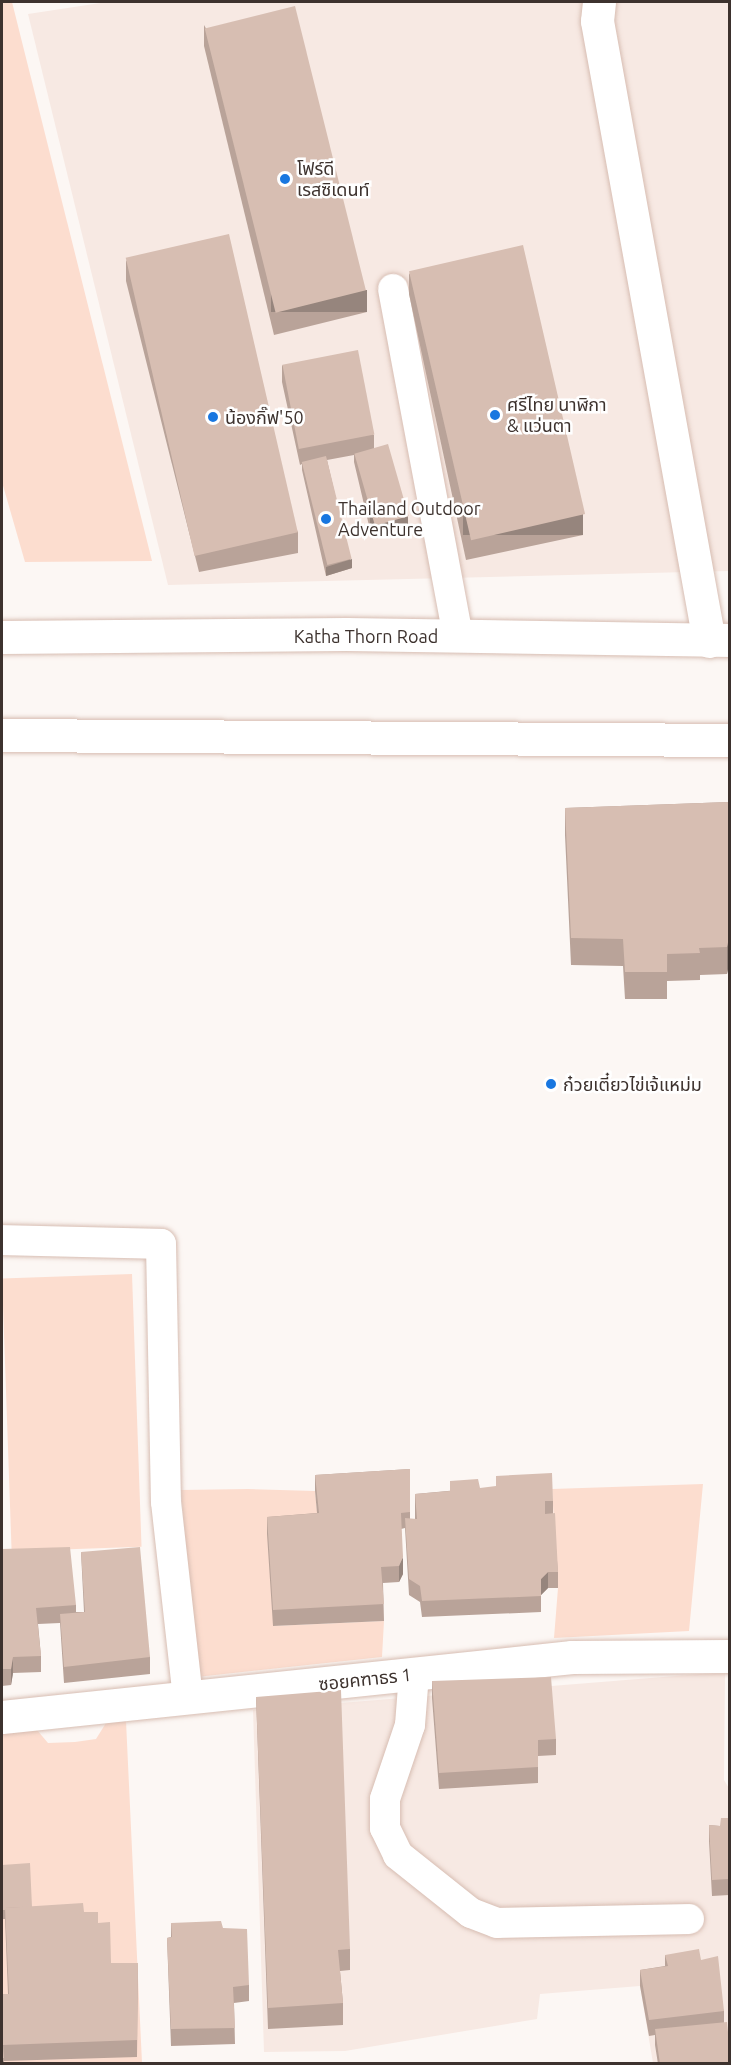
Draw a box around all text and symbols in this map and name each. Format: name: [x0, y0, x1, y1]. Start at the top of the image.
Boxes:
place label: โฟร์ดี เรสซิเดนท์: [297, 158, 369, 201]
marker: โฟร์ดี เรสซิเดนท์: [278, 172, 292, 186]
place label: ศรีไทย นาฬิกา & แว่นตา: [507, 394, 606, 436]
place label: น้องกิ๊ฟ'50: [225, 406, 304, 428]
marker: ศรีไทย นาฬิกา & แว่นตา: [488, 408, 502, 422]
marker: น้องกิ๊ฟ'50: [206, 410, 220, 424]
place label: Thailand Outdoor Adventure: [338, 498, 481, 540]
marker: Thailand Outdoor Adventure: [319, 512, 333, 526]
street label: Katha Thorn Road: [294, 625, 438, 647]
place label: ก๋วยเตี๋ยวไข่เจ้แหม่ม: [563, 1073, 702, 1095]
marker: ก๋วยเตี๋ยวไข่เจ้แหม่ม: [544, 1077, 558, 1091]
street label: ซอยคฑาธร 1: [317, 1663, 413, 1695]

